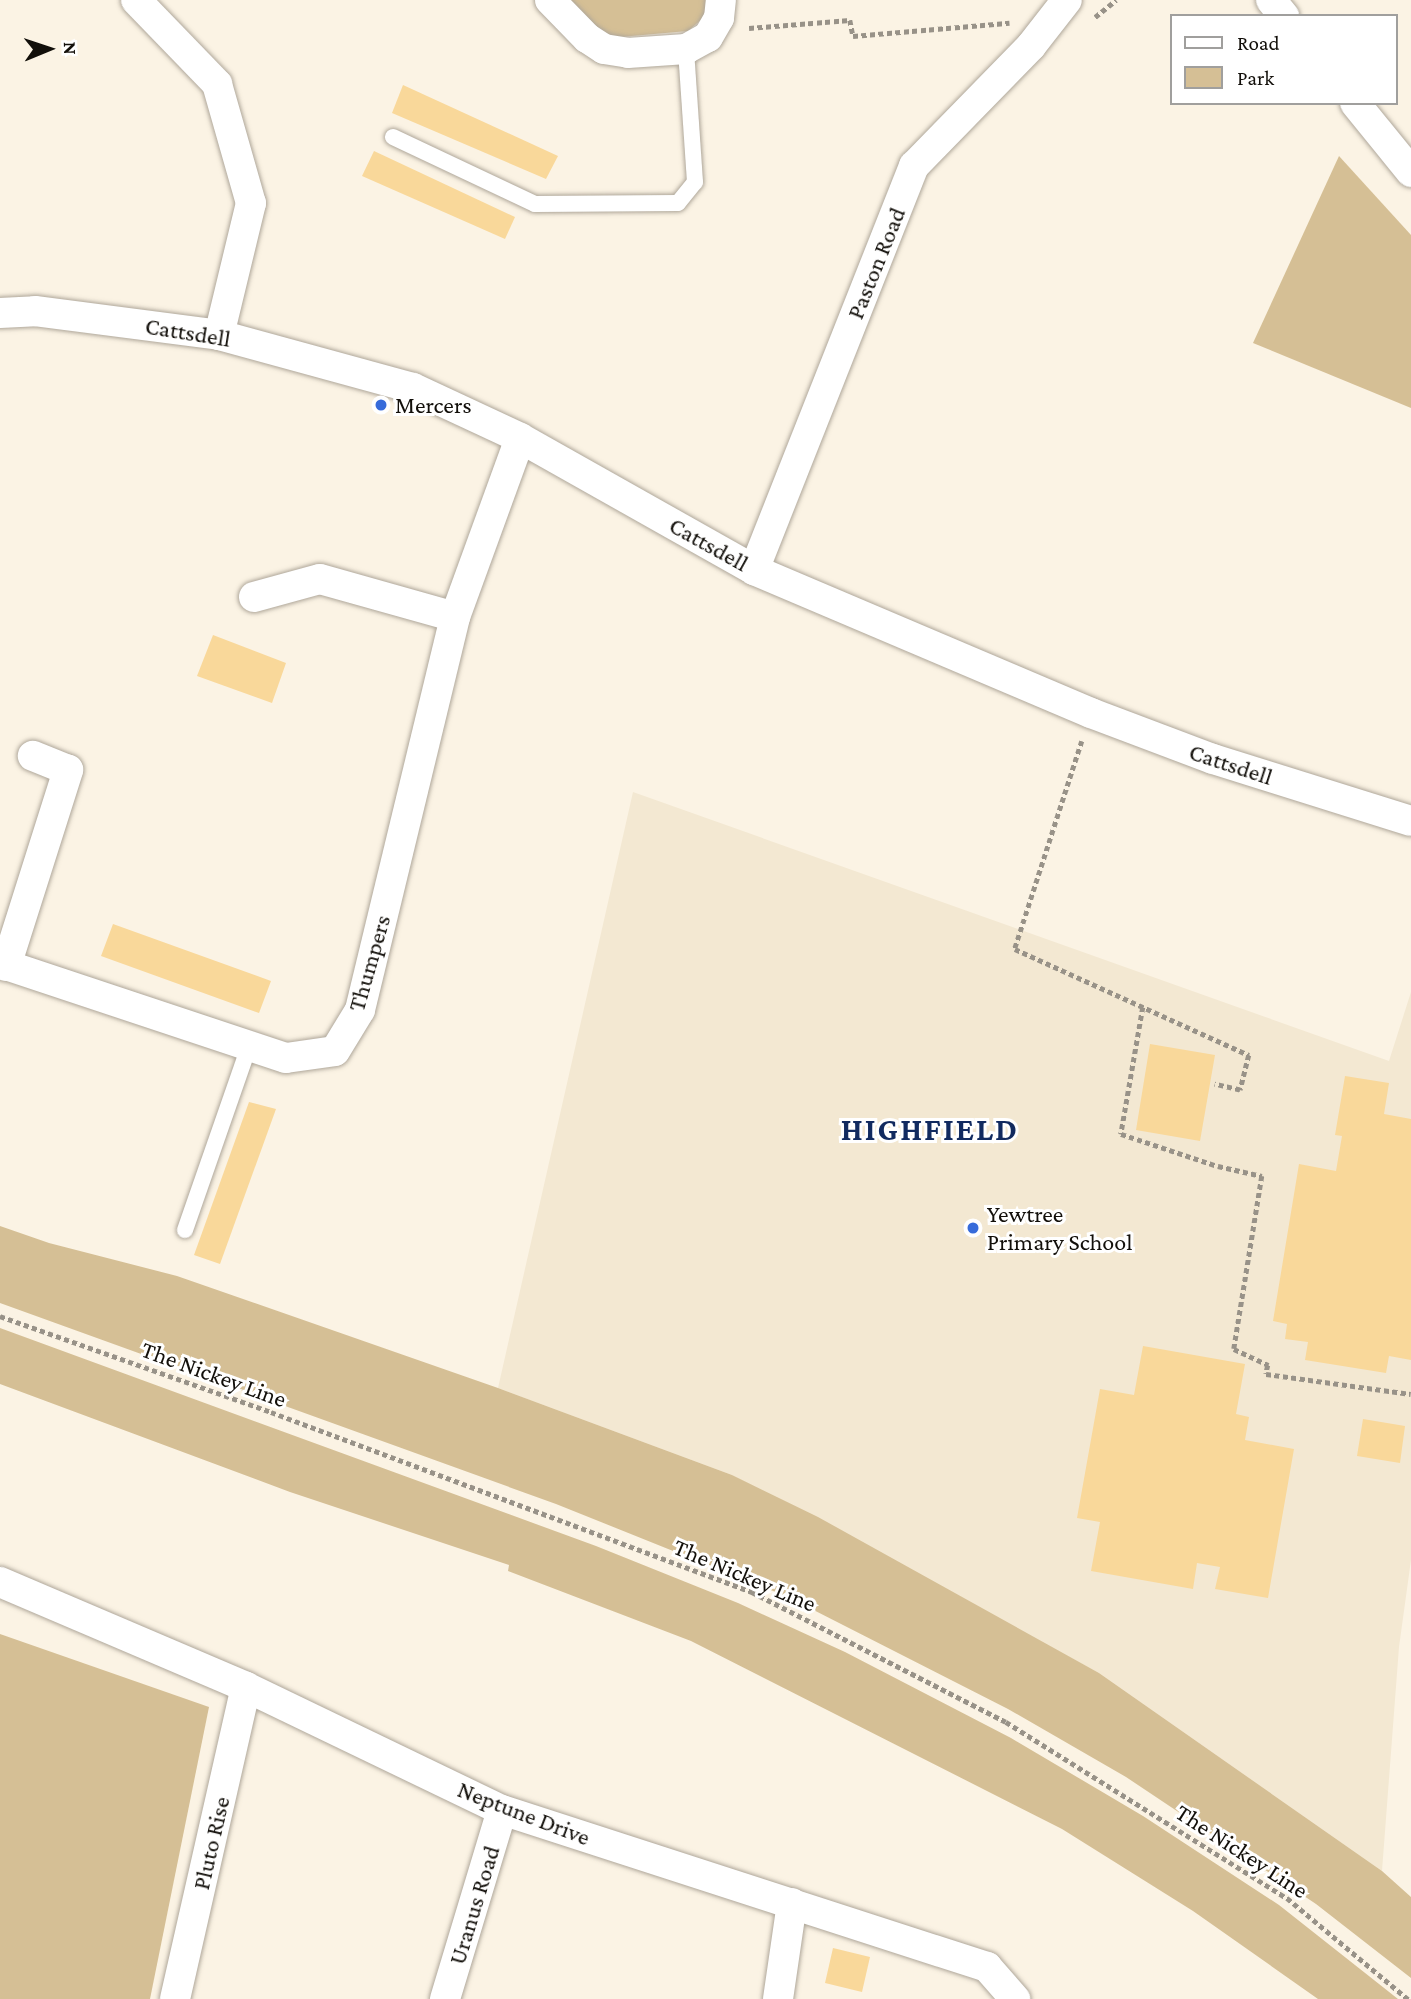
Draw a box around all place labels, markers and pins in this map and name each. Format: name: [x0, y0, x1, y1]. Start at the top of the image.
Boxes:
place label: Mercers: [395, 391, 472, 419]
marker: Mercers: [373, 397, 389, 413]
place label: Yewtree Primary School: [987, 1200, 1132, 1256]
marker: Yewtree Primary School: [965, 1220, 981, 1236]

